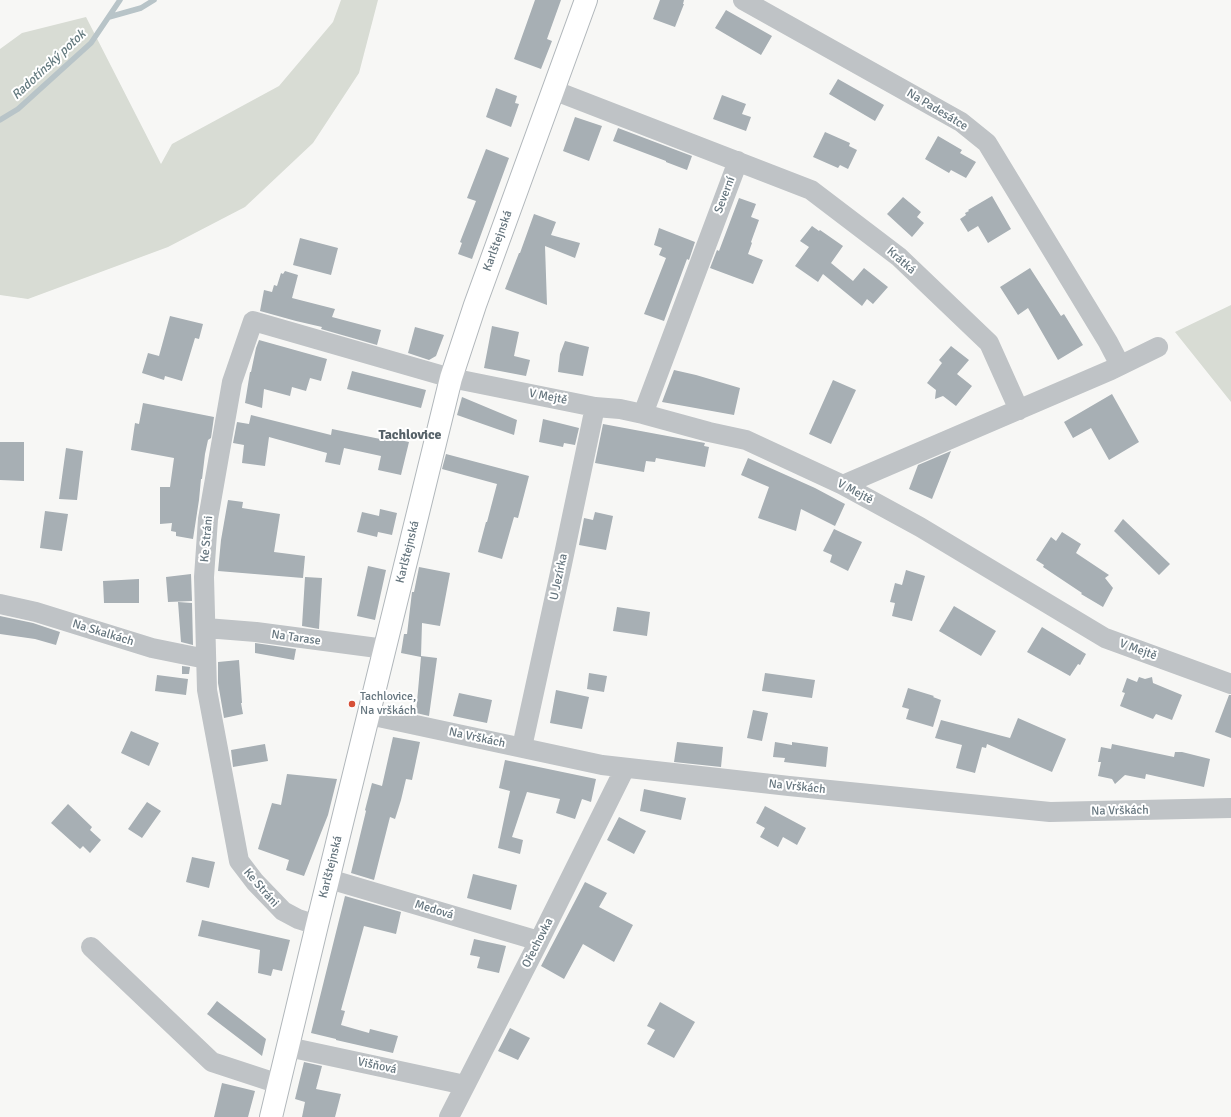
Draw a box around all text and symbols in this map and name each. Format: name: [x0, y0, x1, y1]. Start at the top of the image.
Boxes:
water label: Radotínský potok: [9, 27, 89, 103]
street label: Na Padesátce: [904, 86, 970, 134]
street label: Severní: [711, 175, 739, 215]
street label: Karlštejnská: [480, 209, 516, 273]
street label: Krátká: [884, 244, 918, 278]
street label: V Mejtě: [528, 386, 568, 408]
district label: Tachlovice: [378, 427, 442, 443]
street label: V Mejtě: [835, 477, 875, 507]
street label: Ke Stráni: [198, 515, 216, 563]
street label: Karlštejnská: [393, 519, 423, 585]
street label: U Jezírka: [547, 552, 571, 602]
street label: Na Skalkách: [71, 617, 135, 649]
street label: Na Tarase: [270, 627, 322, 649]
street label: V Mejtě: [1117, 637, 1159, 663]
place label: Tachlovice, Na vrškách: [360, 690, 416, 718]
marker: Tachlovice, Na vrškách: [347, 699, 357, 709]
street label: Na Vrškách: [447, 725, 507, 751]
street label: Na Vrškách: [768, 777, 826, 797]
street label: Na Vrškách: [1091, 803, 1149, 819]
street label: Karlštejnská: [316, 834, 346, 900]
street label: Ke Stráni: [240, 866, 282, 910]
street label: Medová: [413, 897, 455, 923]
street label: Ořechovka: [519, 916, 557, 970]
street label: Višňová: [356, 1055, 398, 1077]

